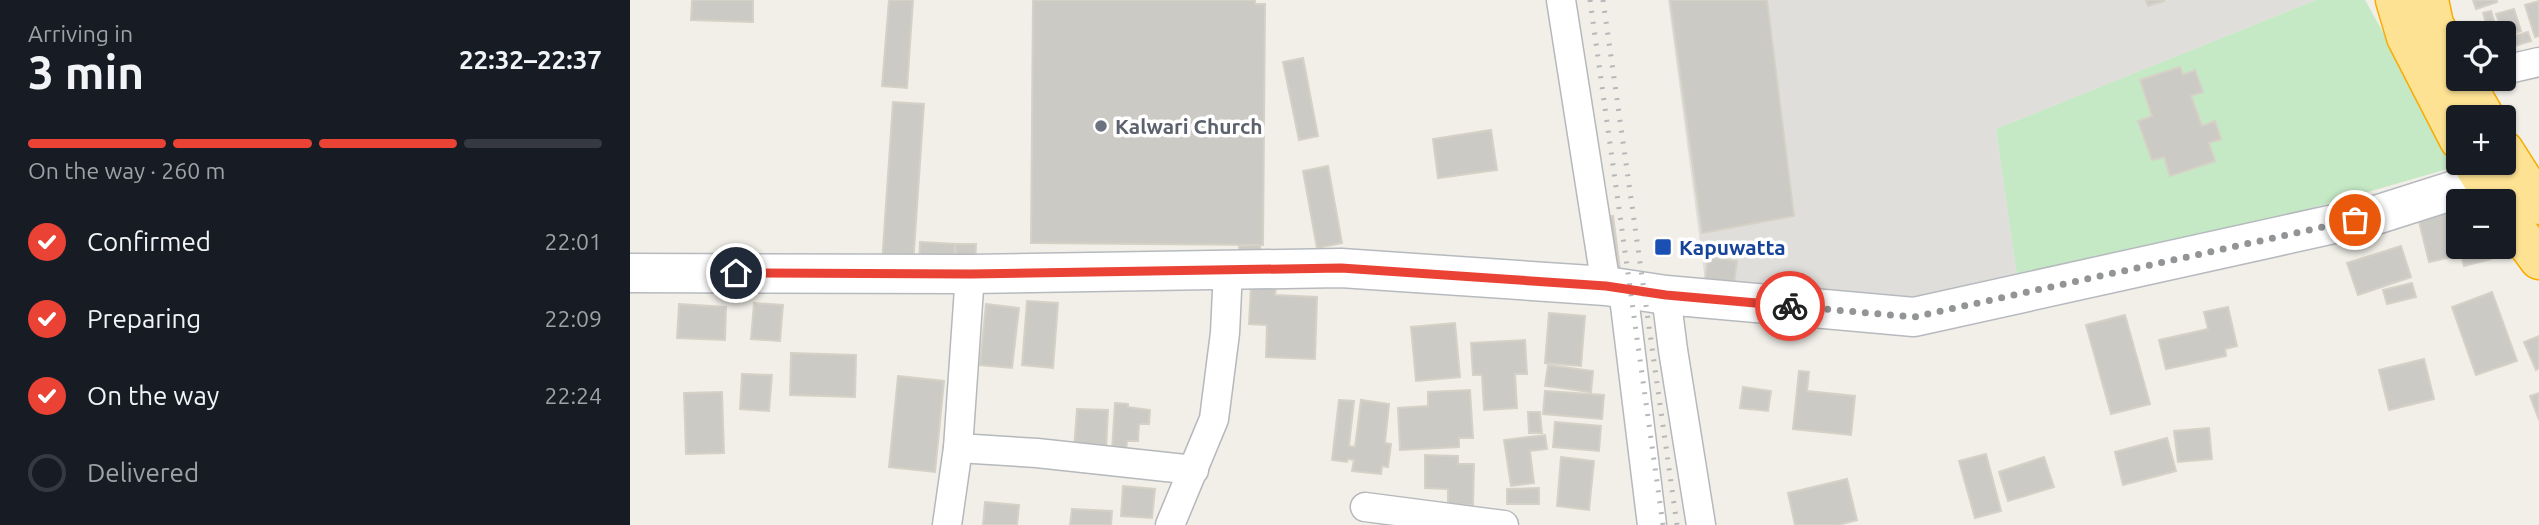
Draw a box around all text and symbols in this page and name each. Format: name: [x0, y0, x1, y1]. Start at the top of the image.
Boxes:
text: Arriving in: [28, 21, 133, 46]
map controls: [2446, 21, 2516, 259]
button: locate: [2446, 21, 2516, 91]
text: 22:32–22:37: [459, 45, 602, 74]
text: 3 min: [28, 46, 144, 98]
button: +: [2446, 105, 2516, 175]
place label: Kalwari Church: [1115, 114, 1263, 138]
marker: Kalwari Church: [1093, 118, 1109, 134]
text: On the way · 260 m: [28, 158, 225, 183]
button: −: [2446, 189, 2516, 259]
pin: [2325, 190, 2385, 250]
icon: bag: [2336, 201, 2374, 239]
icon: check: [28, 223, 66, 261]
text: Confirmed: [87, 227, 211, 256]
text: 22:01: [544, 229, 602, 254]
place label: Kapuwatta: [1679, 235, 1786, 259]
marker: Kapuwatta: [1653, 237, 1673, 257]
pin: [706, 243, 766, 303]
icon: home: [717, 254, 755, 292]
courier: [1755, 271, 1825, 341]
icon: bike: [1771, 287, 1809, 325]
icon: check: [28, 300, 66, 338]
text: Preparing: [87, 304, 201, 333]
text: 22:09: [544, 306, 602, 331]
icon: check: [28, 377, 66, 415]
text: On the way: [87, 381, 219, 410]
text: 22:24: [544, 383, 602, 408]
text: Delivered: [87, 458, 199, 487]

